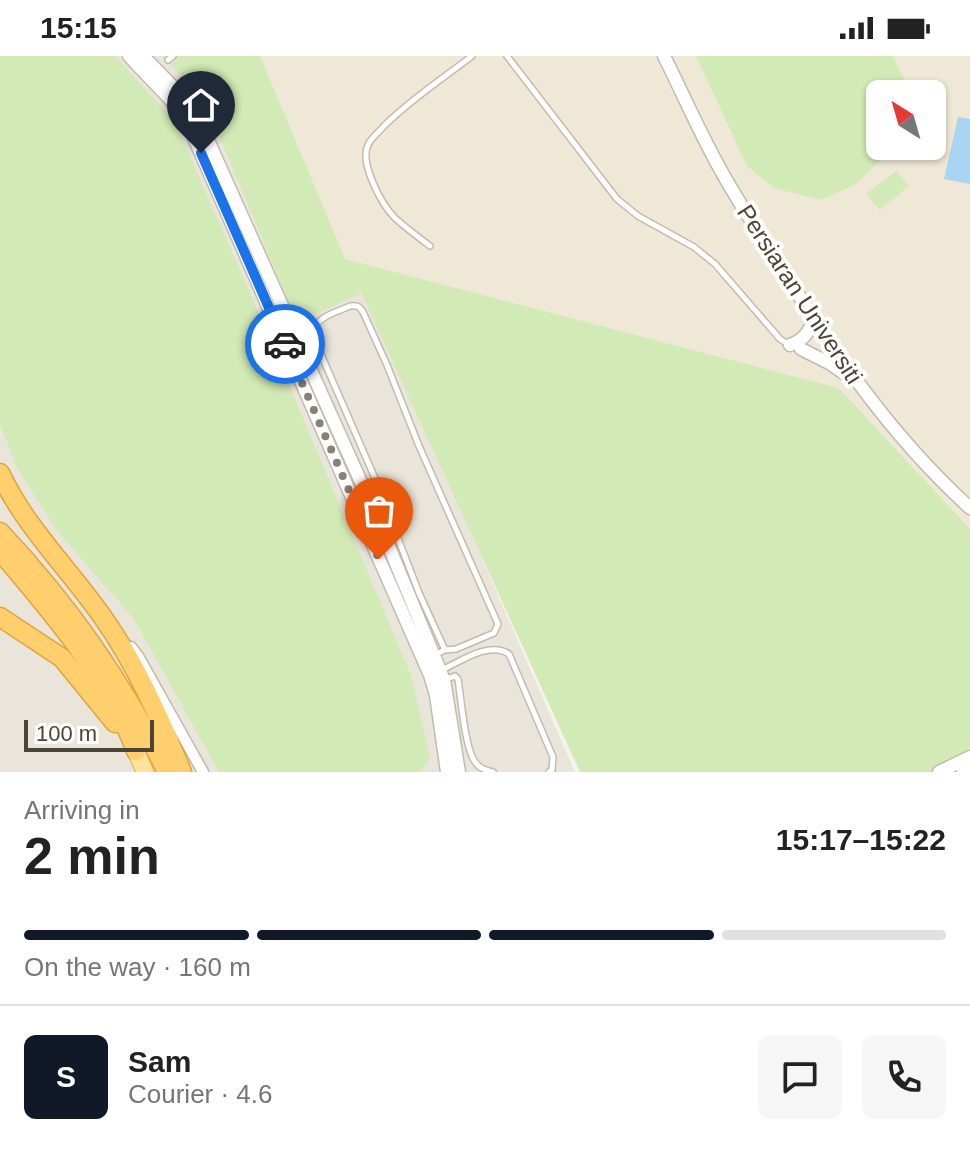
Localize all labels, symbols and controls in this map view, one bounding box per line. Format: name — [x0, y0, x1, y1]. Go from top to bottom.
text: 15:15 — [40, 11, 117, 44]
pin — [167, 71, 235, 153]
north arrow — [866, 80, 946, 160]
map controls — [866, 80, 946, 160]
icon: home — [179, 83, 223, 127]
street label: Persiaran Universiti — [732, 199, 868, 389]
courier — [245, 304, 325, 384]
icon: car — [263, 322, 307, 366]
pin — [345, 477, 413, 559]
icon: bag — [357, 489, 401, 533]
scale bar — [24, 716, 154, 752]
text: 100 m — [36, 721, 97, 746]
text: Arriving in — [24, 795, 140, 825]
text: 15:17–15:22 — [776, 823, 946, 856]
text: 2 min — [24, 827, 160, 885]
text: On the way · 160 m — [24, 952, 251, 982]
button: chat — [758, 1035, 842, 1119]
button: phone — [862, 1035, 946, 1119]
text: Sam — [128, 1045, 191, 1078]
text: S — [56, 1060, 76, 1093]
text: Courier · 4.6 — [128, 1079, 273, 1109]

